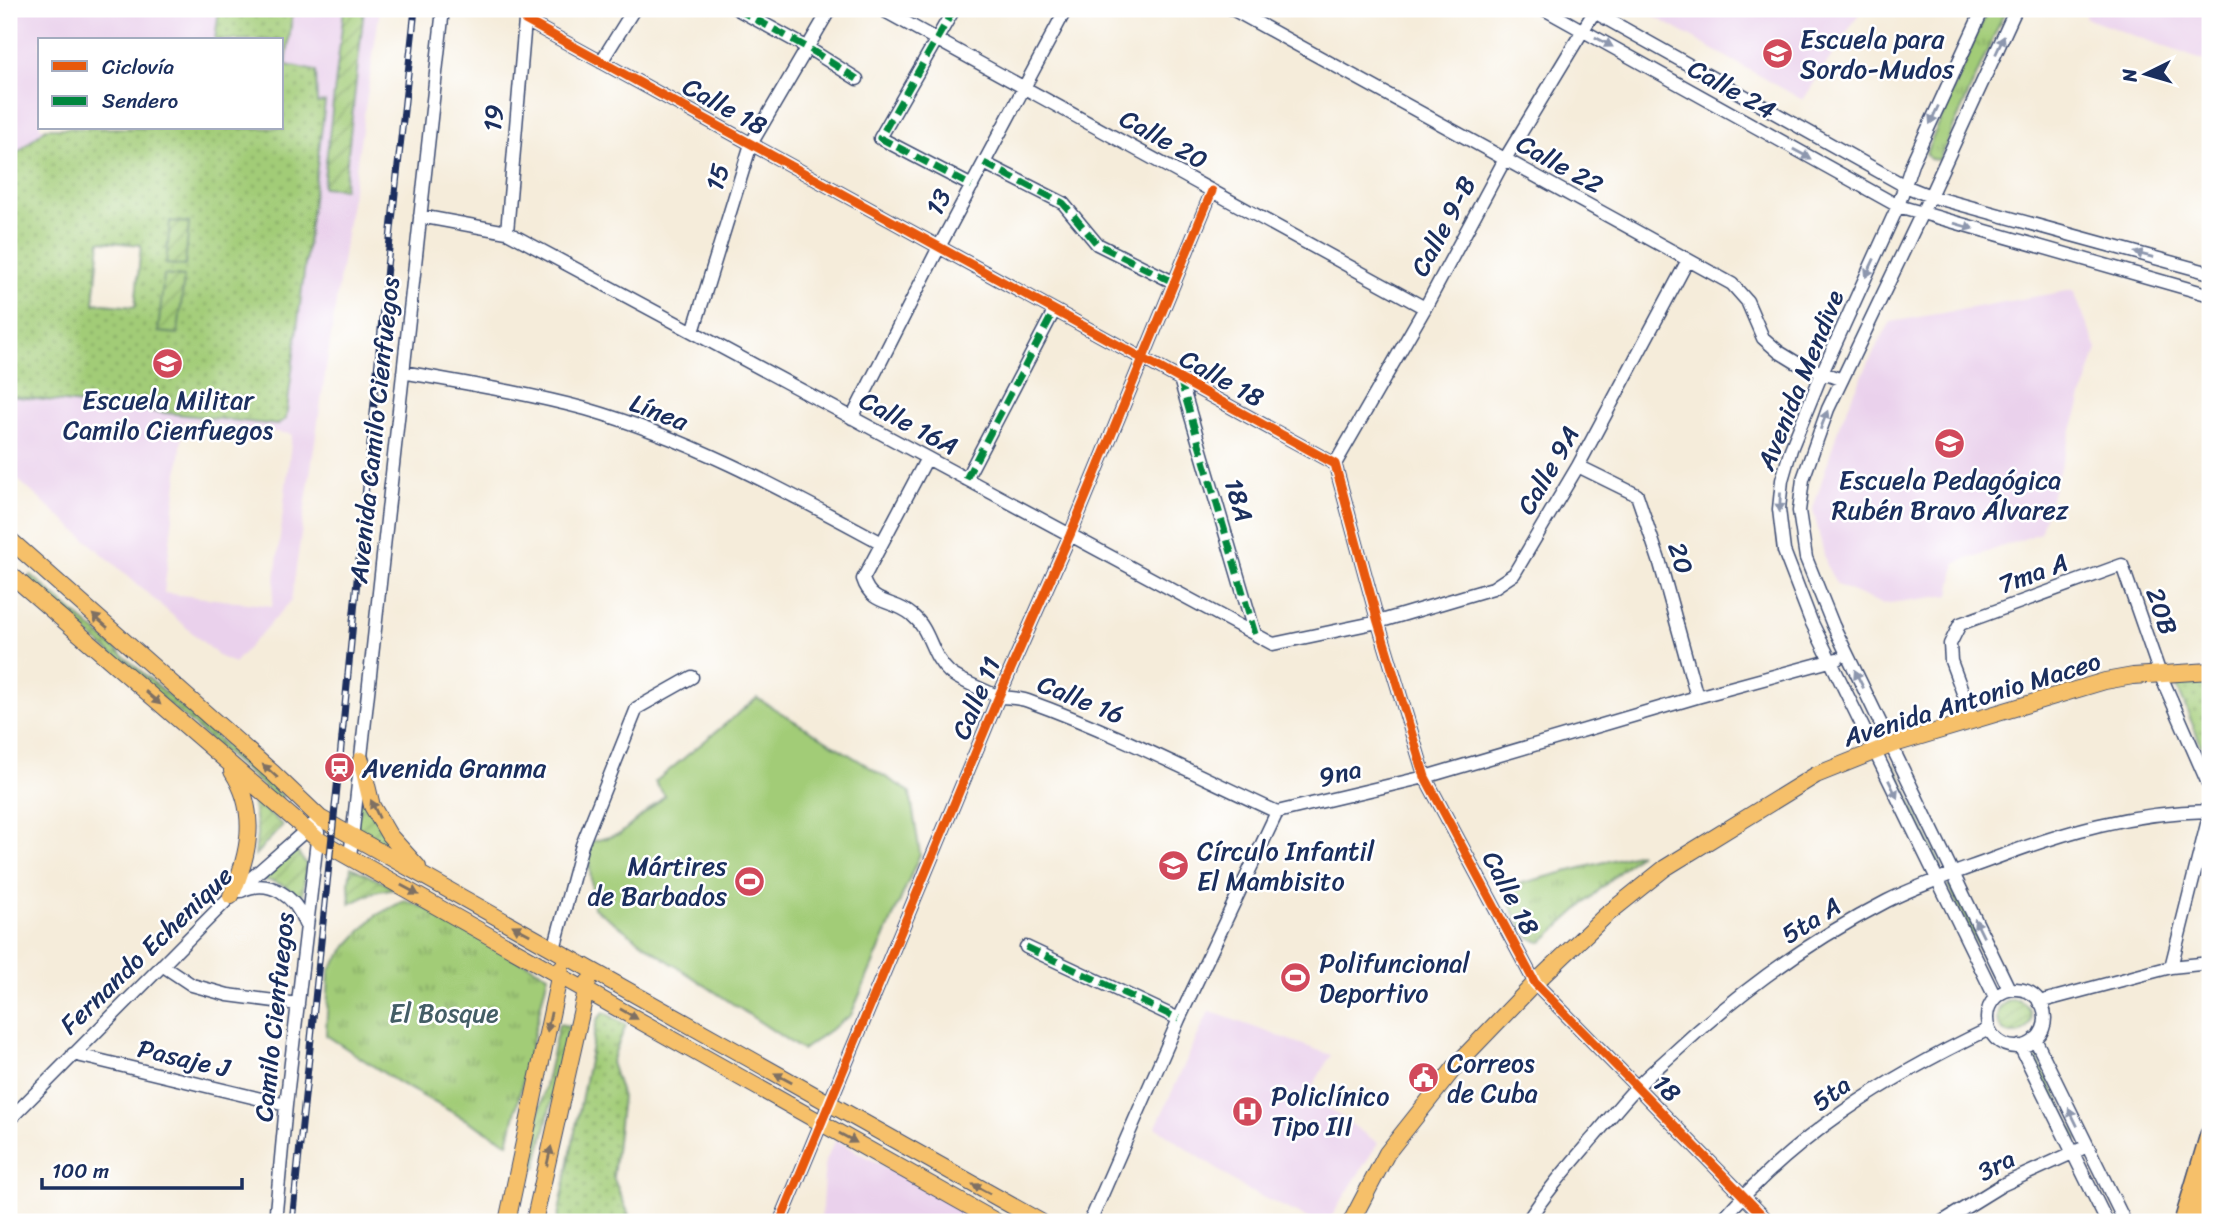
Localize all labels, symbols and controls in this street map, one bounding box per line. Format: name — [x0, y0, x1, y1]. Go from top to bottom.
place label: Escuela para Sordo-Mudos — [1800, 16, 1955, 92]
one-way arrow — [1994, 35, 2006, 55]
one-way arrow — [1594, 36, 1613, 48]
school or university icon: Escuela para Sordo-Mudos — [1760, 37, 1794, 71]
legend — [38, 38, 284, 130]
north arrow — [2110, 38, 2180, 108]
street label: Calle 24 — [1679, 46, 1785, 132]
text: Ciclovía — [102, 48, 175, 86]
street label: Calle 18 — [674, 64, 776, 148]
text: N — [2112, 67, 2147, 84]
text: Sendero — [102, 82, 178, 120]
street label: Calle 20 — [1111, 96, 1217, 182]
street label: 19 — [469, 102, 517, 134]
one-way arrow — [1928, 105, 1940, 125]
street label: Calle 22 — [1508, 121, 1612, 207]
one-way arrow — [1792, 148, 1812, 160]
street label: 15 — [691, 157, 743, 197]
street label: Calle 9-B — [1397, 167, 1489, 285]
street label: 13 — [912, 180, 964, 224]
one-way arrow — [1953, 221, 1975, 232]
one-way arrow — [2134, 250, 2155, 260]
one-way arrow — [1864, 258, 1876, 278]
street label: Avenida Camilo Cienfuegos — [335, 274, 413, 586]
street label: Avenida Mendive — [1742, 282, 1857, 478]
street label: Calle 18 — [1171, 336, 1273, 420]
school or university icon: Escuela Militar Camilo Cienfuegos — [151, 347, 185, 381]
place label: Escuela Militar Camilo Cienfuegos — [63, 377, 273, 453]
street label: Calle 16A — [851, 378, 967, 468]
street label: Línea — [623, 380, 696, 444]
one-way arrow — [1819, 409, 1830, 430]
street label: Calle 9A — [1504, 416, 1592, 524]
school or university icon: Escuela Pedagógica Rubén Bravo Álvarez — [1933, 427, 1967, 461]
place label: Escuela Pedagógica Rubén Bravo Álvarez — [1832, 457, 2069, 533]
street label: 18A — [1211, 473, 1267, 527]
one-way arrow — [1775, 492, 1786, 514]
street label: 20 — [1654, 536, 1708, 580]
street label: 7ma A — [1991, 539, 2075, 607]
street label: 20B — [2132, 581, 2192, 641]
one-way arrow — [91, 613, 108, 629]
street label: Avenida Antonio Maceo — [1837, 638, 2107, 760]
street label: Calle 11 — [938, 649, 1014, 747]
street label: Calle 16 — [1031, 661, 1131, 737]
one-way arrow — [1853, 669, 1865, 689]
one-way arrow — [144, 690, 162, 706]
place label: Avenida Granma — [361, 745, 547, 791]
street label: 9na — [1314, 746, 1366, 800]
station icon: Avenida Granma — [322, 751, 356, 785]
one-way arrow — [261, 763, 279, 779]
one-way arrow — [1887, 779, 1899, 799]
one-way arrow — [370, 799, 381, 819]
place label: Círculo Infantil El Mambisito — [1197, 828, 1375, 904]
street label: Calle 18 — [1469, 842, 1553, 944]
place label: Mártires de Barbados — [587, 843, 728, 919]
school or university icon: Círculo Infantil El Mambisito — [1157, 849, 1191, 883]
street label: Fernando Echenique — [48, 854, 244, 1046]
sports icon: Mártires de Barbados — [733, 864, 767, 898]
one-way arrow — [400, 884, 419, 896]
street label: 5ta A — [1772, 884, 1850, 956]
street label: Camilo Cienfuegos — [240, 910, 308, 1124]
one-way arrow — [1974, 918, 1985, 938]
one-way arrow — [511, 924, 530, 936]
place label: Polifuncional Deportivo — [1319, 940, 1470, 1016]
sports icon: Polifuncional Deportivo — [1279, 961, 1313, 995]
park label: El Bosque — [389, 990, 499, 1036]
one-way arrow — [619, 1008, 639, 1020]
one-way arrow — [543, 1011, 554, 1033]
street label: Pasaje J — [133, 1025, 236, 1091]
place label: Correos de Cuba — [1447, 1040, 1538, 1116]
public building icon: Correos de Cuba — [1407, 1061, 1441, 1095]
street label: 18 — [1641, 1062, 1693, 1114]
street label: 5ta — [1801, 1063, 1861, 1123]
one-way arrow — [773, 1072, 793, 1084]
place label: Policlínico Tipo III — [1271, 1073, 1390, 1149]
hospital icon: Policlínico Tipo III — [1231, 1094, 1265, 1128]
one-way arrow — [2067, 1107, 2079, 1127]
one-way arrow — [839, 1132, 858, 1144]
street label: 3ra — [1968, 1136, 2024, 1194]
one-way arrow — [544, 1145, 555, 1167]
scale bar — [42, 1147, 242, 1191]
text: 100 m — [52, 1152, 109, 1190]
one-way arrow — [972, 1183, 991, 1195]

